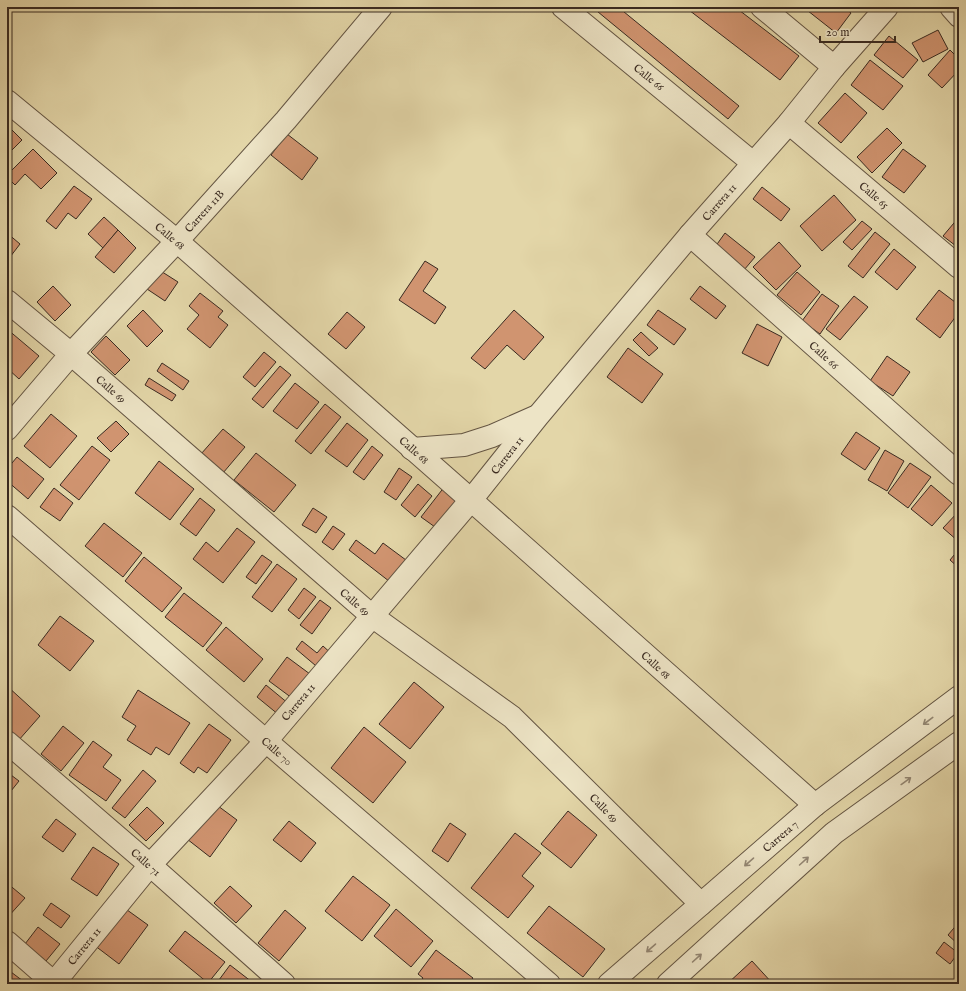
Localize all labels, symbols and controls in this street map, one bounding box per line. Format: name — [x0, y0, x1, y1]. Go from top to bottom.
scale bar — [820, 18, 895, 44]
text: 20 m — [826, 25, 849, 40]
street label: Calle 66 — [630, 61, 667, 95]
street label: Calle 65 — [856, 179, 891, 212]
street label: Carrera 11 — [700, 181, 740, 224]
street label: Carrera 11B — [182, 188, 227, 236]
street label: Calle 68 — [151, 220, 187, 253]
street label: Calle 66 — [806, 339, 841, 373]
street label: Calle 69 — [92, 373, 128, 407]
street label: Calle 68 — [396, 434, 431, 468]
street label: Carrera 11 — [488, 434, 527, 478]
street label: Calle 69 — [336, 586, 372, 620]
street label: Calle 68 — [638, 649, 673, 683]
street label: Carrera 11 — [279, 681, 319, 724]
one-way arrow — [923, 717, 934, 725]
street label: Calle 70 — [258, 734, 295, 769]
one-way arrow — [900, 777, 911, 785]
street label: Calle 69 — [586, 791, 621, 826]
street label: Carrera 7 — [760, 818, 801, 856]
street label: Calle 71 — [127, 846, 163, 880]
one-way arrow — [798, 857, 808, 866]
one-way arrow — [744, 858, 755, 867]
street label: Carrera 11 — [65, 925, 104, 969]
one-way arrow — [646, 943, 656, 952]
one-way arrow — [692, 953, 702, 963]

